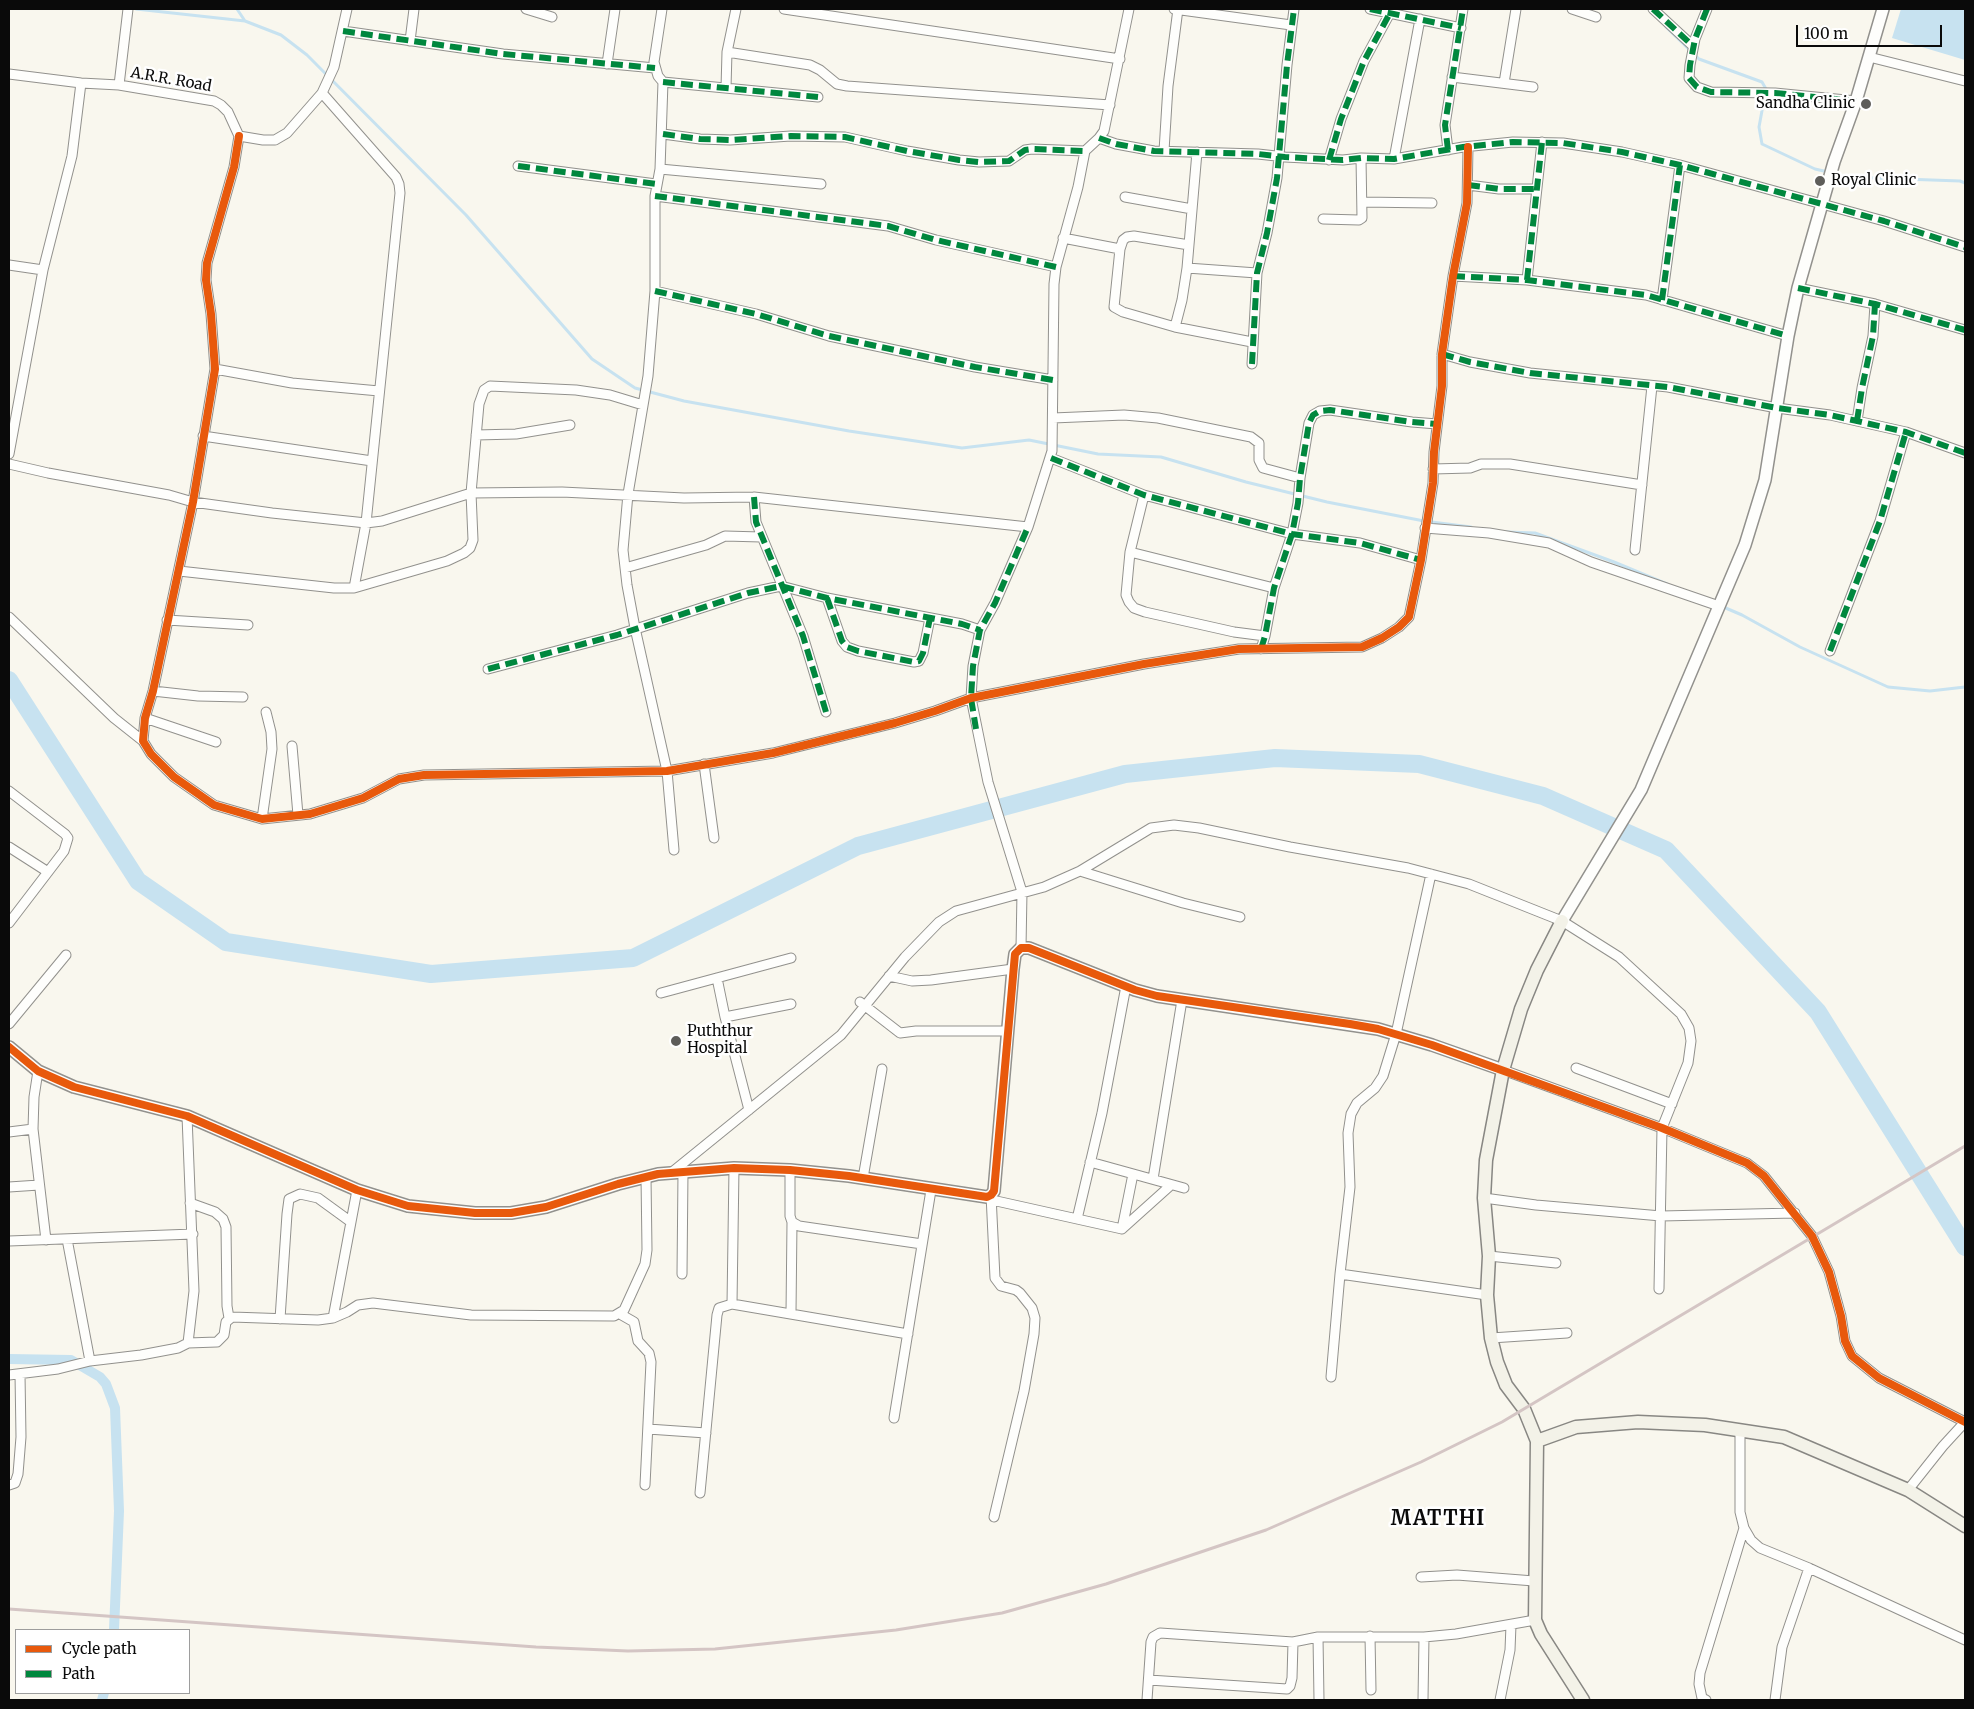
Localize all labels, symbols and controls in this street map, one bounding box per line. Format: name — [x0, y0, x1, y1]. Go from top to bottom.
scale bar — [1799, 15, 1945, 47]
text: 100 m — [1804, 24, 1848, 43]
street label: A.R.R. Road — [129, 64, 213, 96]
place label: Sandha Clinic — [1756, 95, 1855, 113]
marker: Sandha Clinic — [1859, 97, 1873, 111]
place label: Royal Clinic — [1831, 172, 1916, 190]
marker: Royal Clinic — [1813, 174, 1827, 188]
place label: Puththur Hospital — [687, 1023, 753, 1058]
marker: Puththur Hospital — [669, 1034, 683, 1048]
district label: MATTHI — [1390, 1507, 1486, 1531]
legend — [15, 1629, 190, 1694]
text: Cycle path — [62, 1639, 137, 1658]
text: Path — [62, 1664, 95, 1683]

